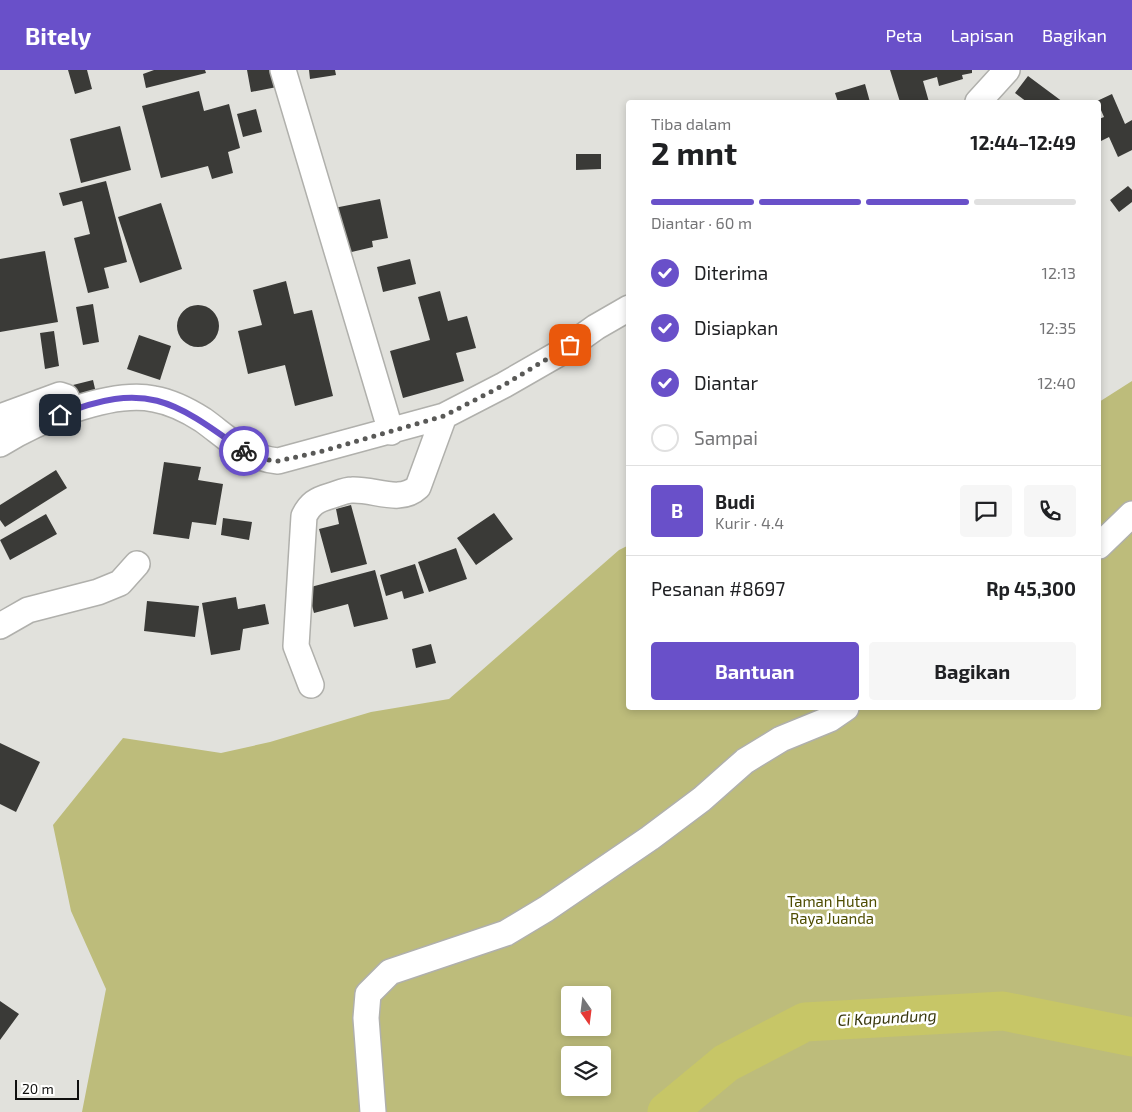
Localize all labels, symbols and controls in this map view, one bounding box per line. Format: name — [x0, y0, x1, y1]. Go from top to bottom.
text: Bitely — [25, 21, 91, 50]
text: Peta — [885, 24, 922, 46]
text: Lapisan — [950, 24, 1014, 46]
text: Bagikan — [1042, 24, 1107, 46]
text: Tiba dalam — [651, 114, 731, 133]
text: 12:44–12:49 — [970, 131, 1076, 154]
text: 2 mnt — [651, 133, 737, 171]
text: Diantar · 60 m — [651, 213, 752, 232]
icon: check — [651, 259, 679, 287]
text: Diterima — [694, 261, 768, 284]
text: 12:13 — [1042, 263, 1076, 282]
icon: check — [651, 314, 679, 342]
text: Disiapkan — [694, 316, 778, 339]
text: 12:35 — [1039, 318, 1076, 337]
pin — [549, 324, 591, 366]
icon: bag — [556, 331, 584, 359]
icon: check — [651, 369, 679, 397]
text: Diantar — [694, 371, 758, 394]
text: 12:40 — [1037, 373, 1076, 392]
pin — [39, 394, 81, 436]
icon: home — [46, 401, 74, 429]
courier — [219, 426, 269, 476]
text: Sampai — [694, 426, 758, 449]
icon: bike — [230, 437, 258, 465]
button: chat — [960, 485, 1012, 537]
button: phone — [1024, 485, 1076, 537]
text: Budi — [715, 490, 755, 513]
text: B — [671, 499, 683, 522]
text: Kurir · 4.4 — [715, 513, 784, 532]
text: Pesanan #8697 — [651, 577, 785, 600]
text: Rp 45,300 — [986, 577, 1076, 600]
button: Bantuan — [651, 642, 859, 700]
button: Bagikan — [869, 642, 1076, 700]
park label: Taman Hutan Raya Juanda — [787, 892, 877, 927]
north arrow — [561, 986, 611, 1036]
map controls — [561, 986, 611, 1096]
water label: Ci Kapundung — [837, 1005, 937, 1029]
button: layers — [561, 1046, 611, 1096]
scale bar — [15, 1077, 79, 1100]
text: 20 m — [22, 1080, 54, 1097]

